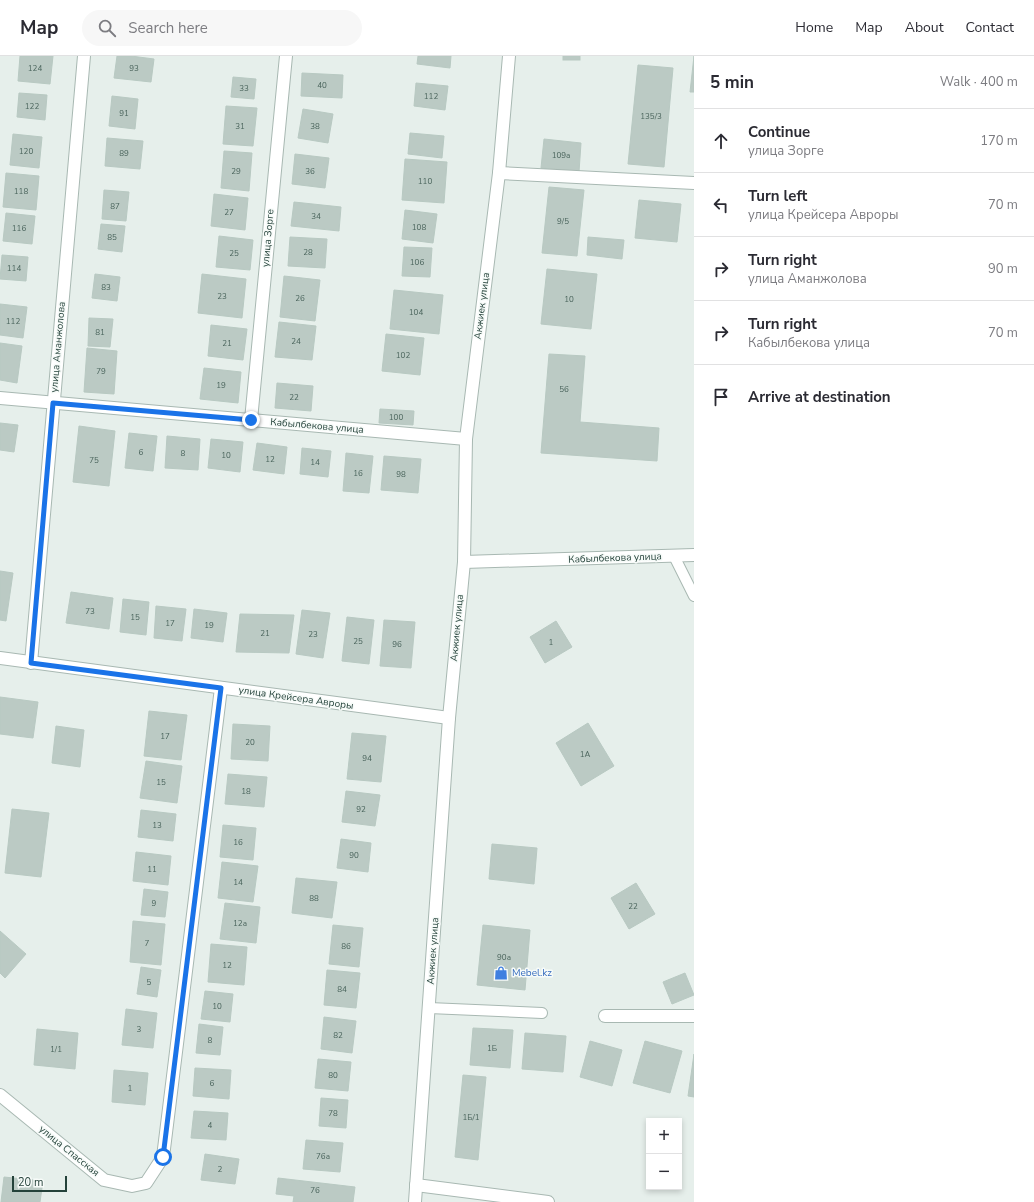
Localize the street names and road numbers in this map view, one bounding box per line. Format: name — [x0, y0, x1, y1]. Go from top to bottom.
street label: улица Зорге — [258, 208, 278, 268]
street label: Акжиек улица — [471, 272, 493, 340]
street label: улица Аманжолова — [47, 301, 69, 393]
street label: Кабылбекова улица — [270, 415, 364, 437]
street label: Кабылбекова улица — [568, 549, 662, 567]
street label: Акжиек улица — [447, 594, 467, 662]
street label: улица Крейсера Авроры — [238, 683, 354, 713]
street label: Акжиек улица — [424, 917, 442, 985]
street label: улица Спасская — [36, 1122, 102, 1180]

